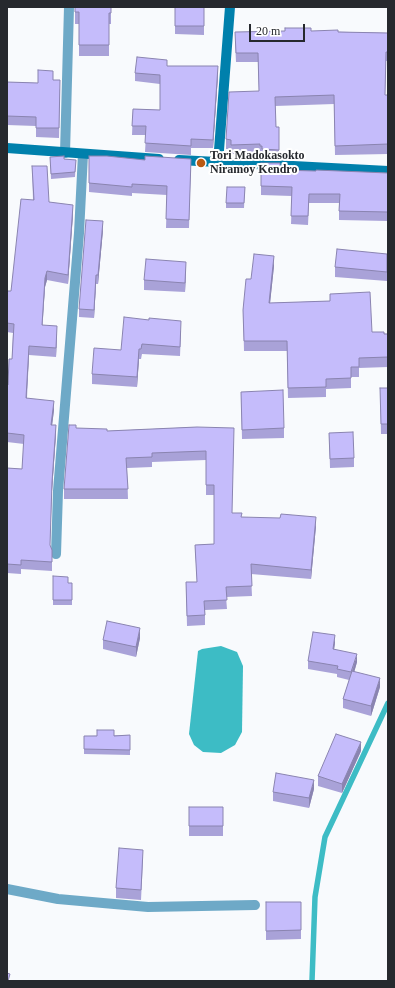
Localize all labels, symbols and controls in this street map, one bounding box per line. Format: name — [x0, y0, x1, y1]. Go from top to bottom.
scale bar — [251, 16, 307, 42]
text: 20 m — [256, 24, 280, 38]
place label: Tori Madokasokto Niramoy Kendro — [210, 149, 318, 177]
marker: Tori Madokasokto Niramoy Kendro — [195, 157, 207, 169]

